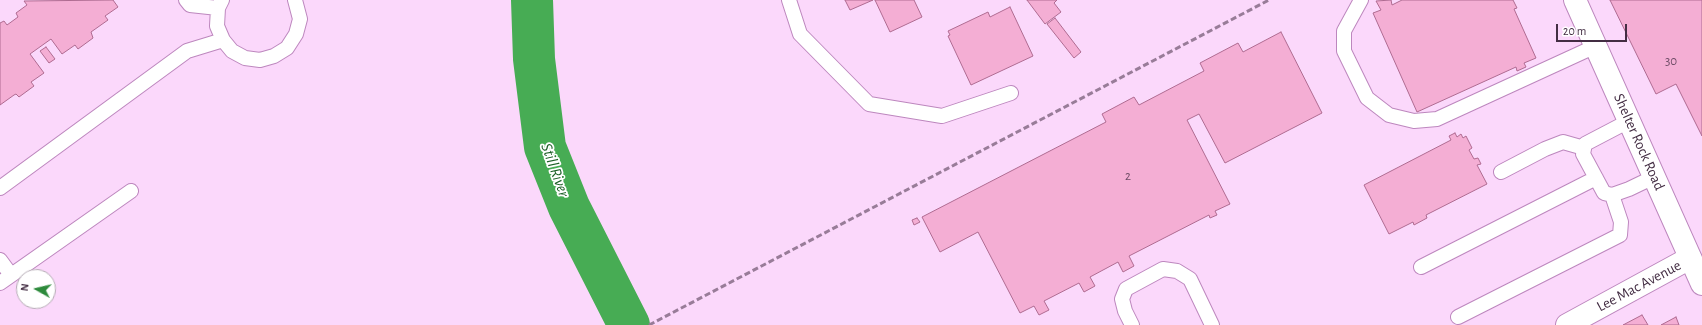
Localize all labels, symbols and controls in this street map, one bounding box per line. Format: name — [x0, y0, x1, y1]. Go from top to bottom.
scale bar — [1558, 16, 1629, 42]
text: 20 m — [1563, 25, 1586, 37]
house number: 30 — [1665, 53, 1677, 69]
street label: Shelter Rock Road — [1610, 91, 1668, 193]
water label: Still River — [536, 141, 574, 199]
house number: 2 — [1125, 168, 1131, 184]
street label: Lee Mac Avenue — [1594, 256, 1684, 316]
north arrow — [16, 269, 56, 309]
text: N — [19, 283, 31, 292]

